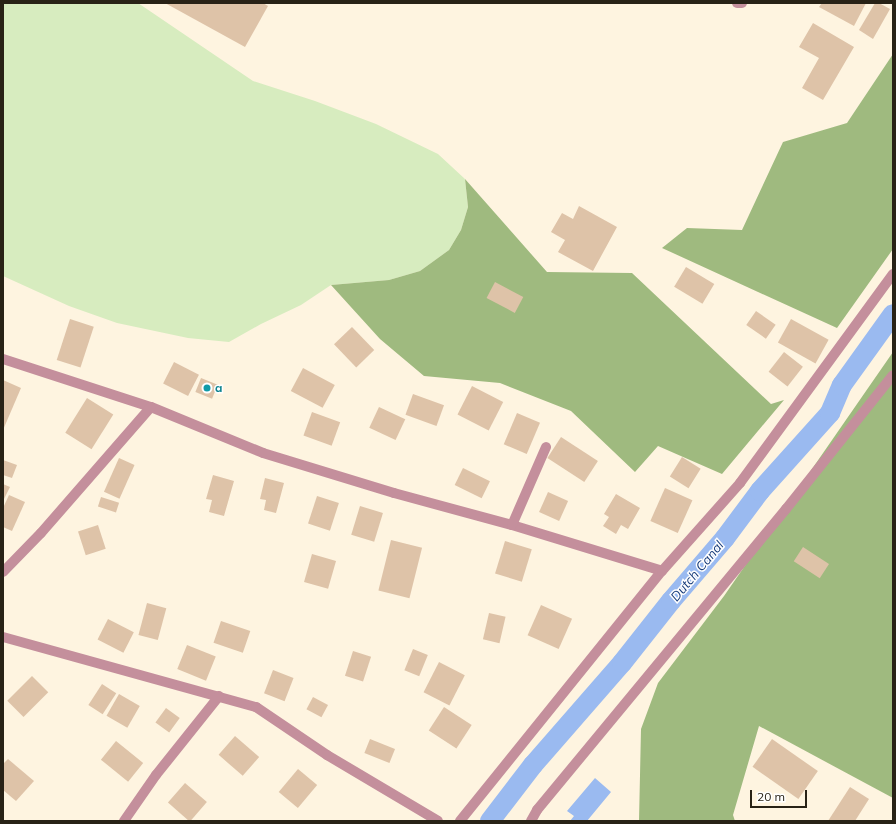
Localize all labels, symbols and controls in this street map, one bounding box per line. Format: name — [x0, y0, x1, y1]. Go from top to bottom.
place label: a — [215, 381, 222, 395]
marker: a — [202, 383, 212, 393]
water label: Dutch Canal — [667, 538, 727, 604]
scale bar — [752, 782, 809, 808]
text: 20 m — [757, 789, 785, 804]

